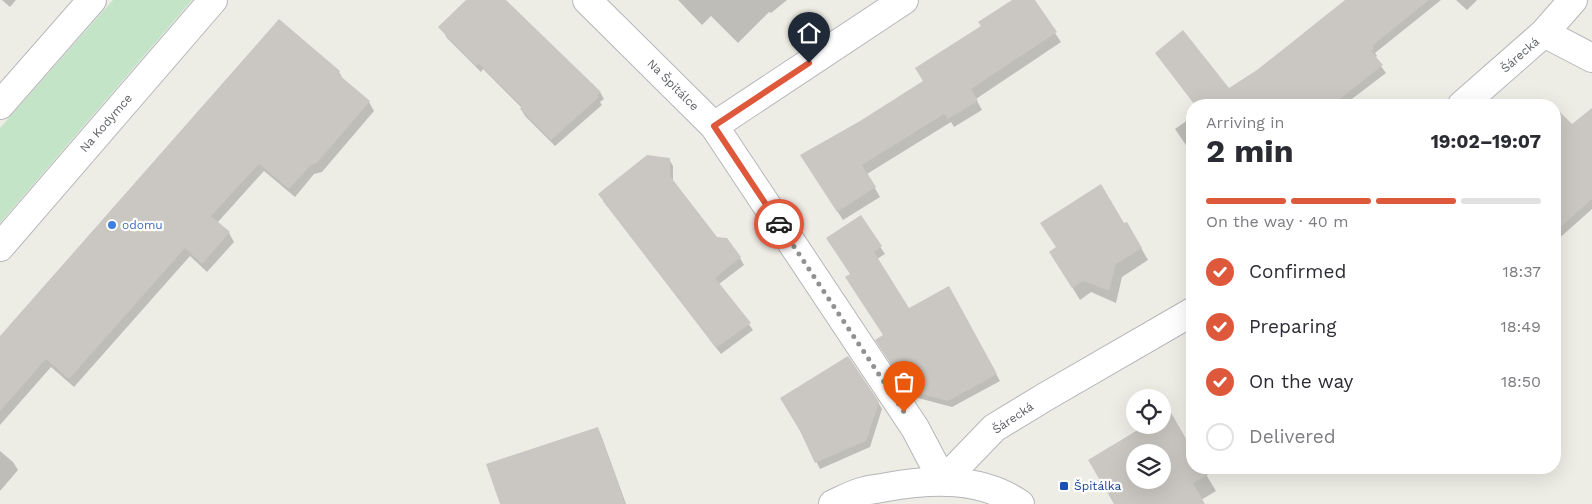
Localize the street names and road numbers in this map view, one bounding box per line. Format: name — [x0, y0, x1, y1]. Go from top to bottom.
street label: Šárecká — [1498, 34, 1542, 75]
street label: Na Špitálce — [644, 56, 702, 114]
street label: Na Kodymce — [77, 91, 135, 155]
street label: Šárecká — [990, 399, 1036, 437]

